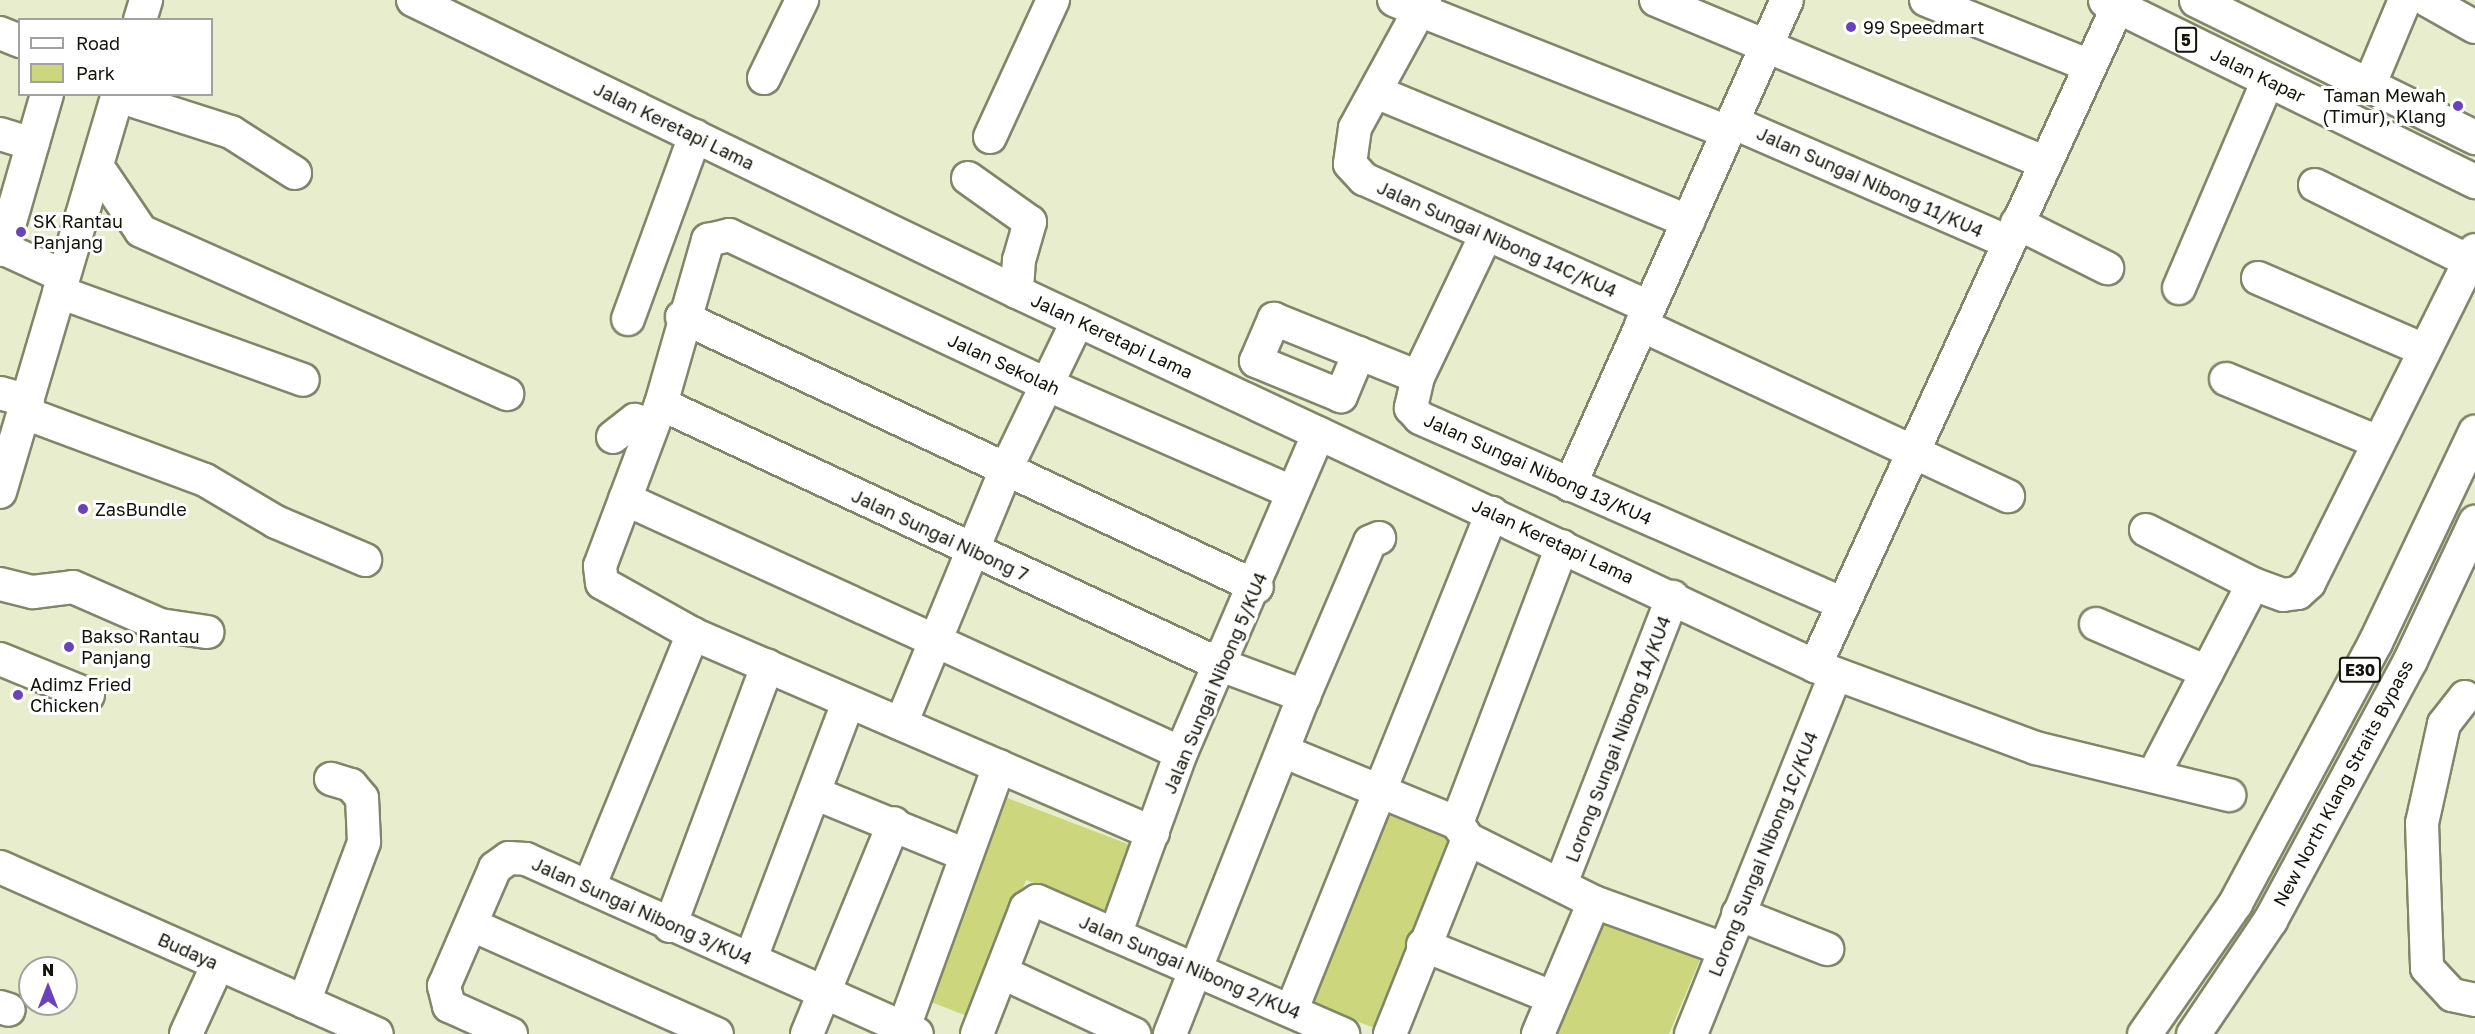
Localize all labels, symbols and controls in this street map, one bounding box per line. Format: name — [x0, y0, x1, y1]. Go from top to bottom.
place label: 99 Speedmart — [1863, 16, 1984, 38]
legend — [18, 18, 213, 96]
marker: 99 Speedmart — [1844, 20, 1858, 34]
road number: 5 — [2174, 27, 2198, 53]
text: Road — [76, 32, 120, 54]
street label: Jalan Kapar — [2207, 43, 2309, 107]
text: Park — [76, 62, 115, 84]
street label: Jalan Keretapi Lama — [590, 78, 758, 174]
place label: Taman Mewah (Timur), Klang — [2322, 85, 2446, 128]
marker: Taman Mewah (Timur), Klang — [2451, 99, 2465, 113]
street label: Jalan Sungai Nibong 11/KU4 — [1754, 122, 1986, 242]
street label: Jalan Sungai Nibong 14C/KU4 — [1374, 176, 1620, 302]
place label: SK Rantau Panjang — [33, 211, 123, 254]
marker: SK Rantau Panjang — [14, 225, 28, 239]
street label: Jalan Keretapi Lama — [1028, 289, 1196, 383]
street label: Jalan Sekolah — [944, 329, 1064, 399]
street label: Jalan Sungai Nibong 13/KU4 — [1421, 409, 1655, 529]
street label: Jalan Sungai Nibong 7 — [848, 485, 1032, 585]
street label: Jalan Keretapi Lama — [1469, 494, 1637, 588]
place label: ZasBundle — [95, 498, 187, 520]
marker: ZasBundle — [76, 502, 90, 516]
street label: Jalan Sungai Nibong 5/KU4 — [1158, 569, 1272, 797]
street label: Lorong Sungai Nibong 1A/KU4 — [1561, 613, 1675, 865]
place label: Bakso Rantau Panjang — [81, 626, 200, 668]
marker: Bakso Rantau Panjang — [62, 640, 76, 654]
street label: New North Klang Straits Bypass — [2269, 656, 2417, 910]
road number: E30 — [2338, 657, 2382, 683]
place label: Adimz Fried Chicken — [30, 674, 131, 716]
marker: Adimz Fried Chicken — [11, 688, 25, 702]
street label: Lorong Sungai Nibong 1C/KU4 — [1704, 728, 1822, 980]
street label: Jalan Sungai Nibong 3/KU4 — [529, 853, 755, 969]
street label: Jalan Sungai Nibong 2/KU4 — [1076, 910, 1304, 1024]
street label: Budaya — [155, 928, 221, 974]
north arrow — [18, 956, 78, 1016]
text: N — [42, 960, 54, 980]

